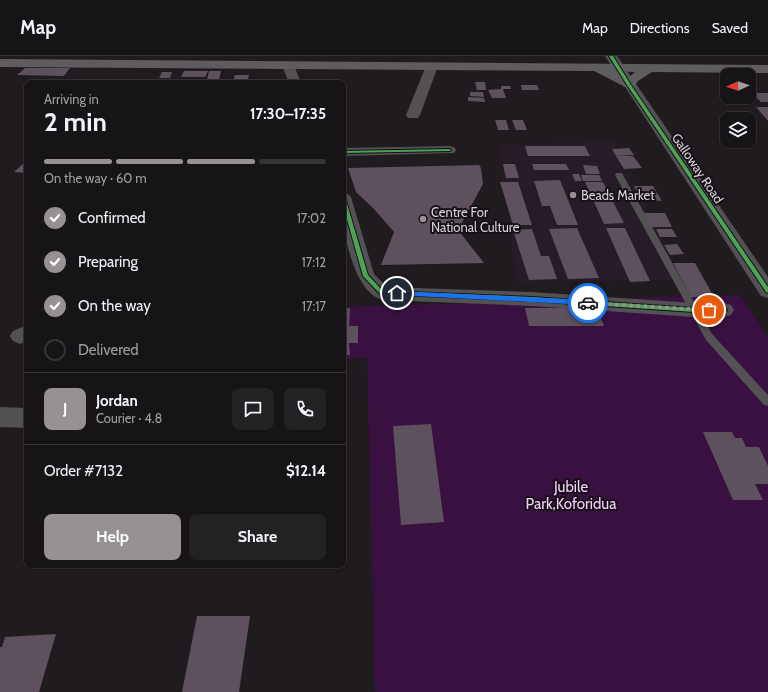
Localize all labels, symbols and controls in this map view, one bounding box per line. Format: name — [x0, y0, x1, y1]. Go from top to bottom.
text: Map — [20, 16, 56, 39]
text: Map — [582, 19, 608, 37]
text: Directions — [630, 19, 690, 37]
text: Saved — [712, 19, 748, 37]
north arrow — [720, 68, 756, 104]
map controls — [720, 68, 756, 148]
text: Arriving in — [44, 91, 99, 107]
text: 17:30–17:35 — [250, 105, 326, 123]
text: 2 min — [44, 106, 107, 138]
button: layers — [720, 112, 756, 148]
street label: Galloway Road — [669, 130, 727, 206]
text: On the way · 60 m — [44, 170, 147, 186]
place label: Beads Market — [581, 187, 655, 203]
marker: Beads Market — [568, 190, 578, 200]
place label: Centre For National Culture — [431, 204, 520, 235]
icon: check — [44, 207, 66, 229]
text: Confirmed — [78, 209, 146, 227]
text: 17:02 — [297, 210, 326, 226]
marker: Centre For National Culture — [418, 214, 428, 224]
icon: check — [44, 251, 66, 273]
text: Preparing — [78, 253, 138, 271]
text: 17:12 — [301, 254, 326, 270]
pin — [380, 276, 414, 310]
icon: home — [386, 282, 408, 304]
courier — [568, 283, 608, 323]
icon: car — [577, 292, 599, 314]
pin — [692, 293, 726, 327]
icon: check — [44, 295, 66, 317]
text: On the way — [78, 297, 151, 315]
text: 17:17 — [302, 298, 326, 314]
icon: bag — [698, 299, 720, 321]
text: Delivered — [78, 341, 139, 359]
button: chat — [232, 388, 274, 430]
button: phone — [284, 388, 326, 430]
text: Jordan — [96, 392, 138, 410]
text: J — [63, 400, 67, 418]
text: Courier · 4.8 — [96, 410, 162, 426]
text: Order #7132 — [44, 462, 123, 480]
text: $12.14 — [286, 462, 326, 480]
park label: Jubile Park,Koforidua — [526, 478, 617, 513]
button: Help — [44, 514, 181, 560]
button: Share — [189, 514, 326, 560]

